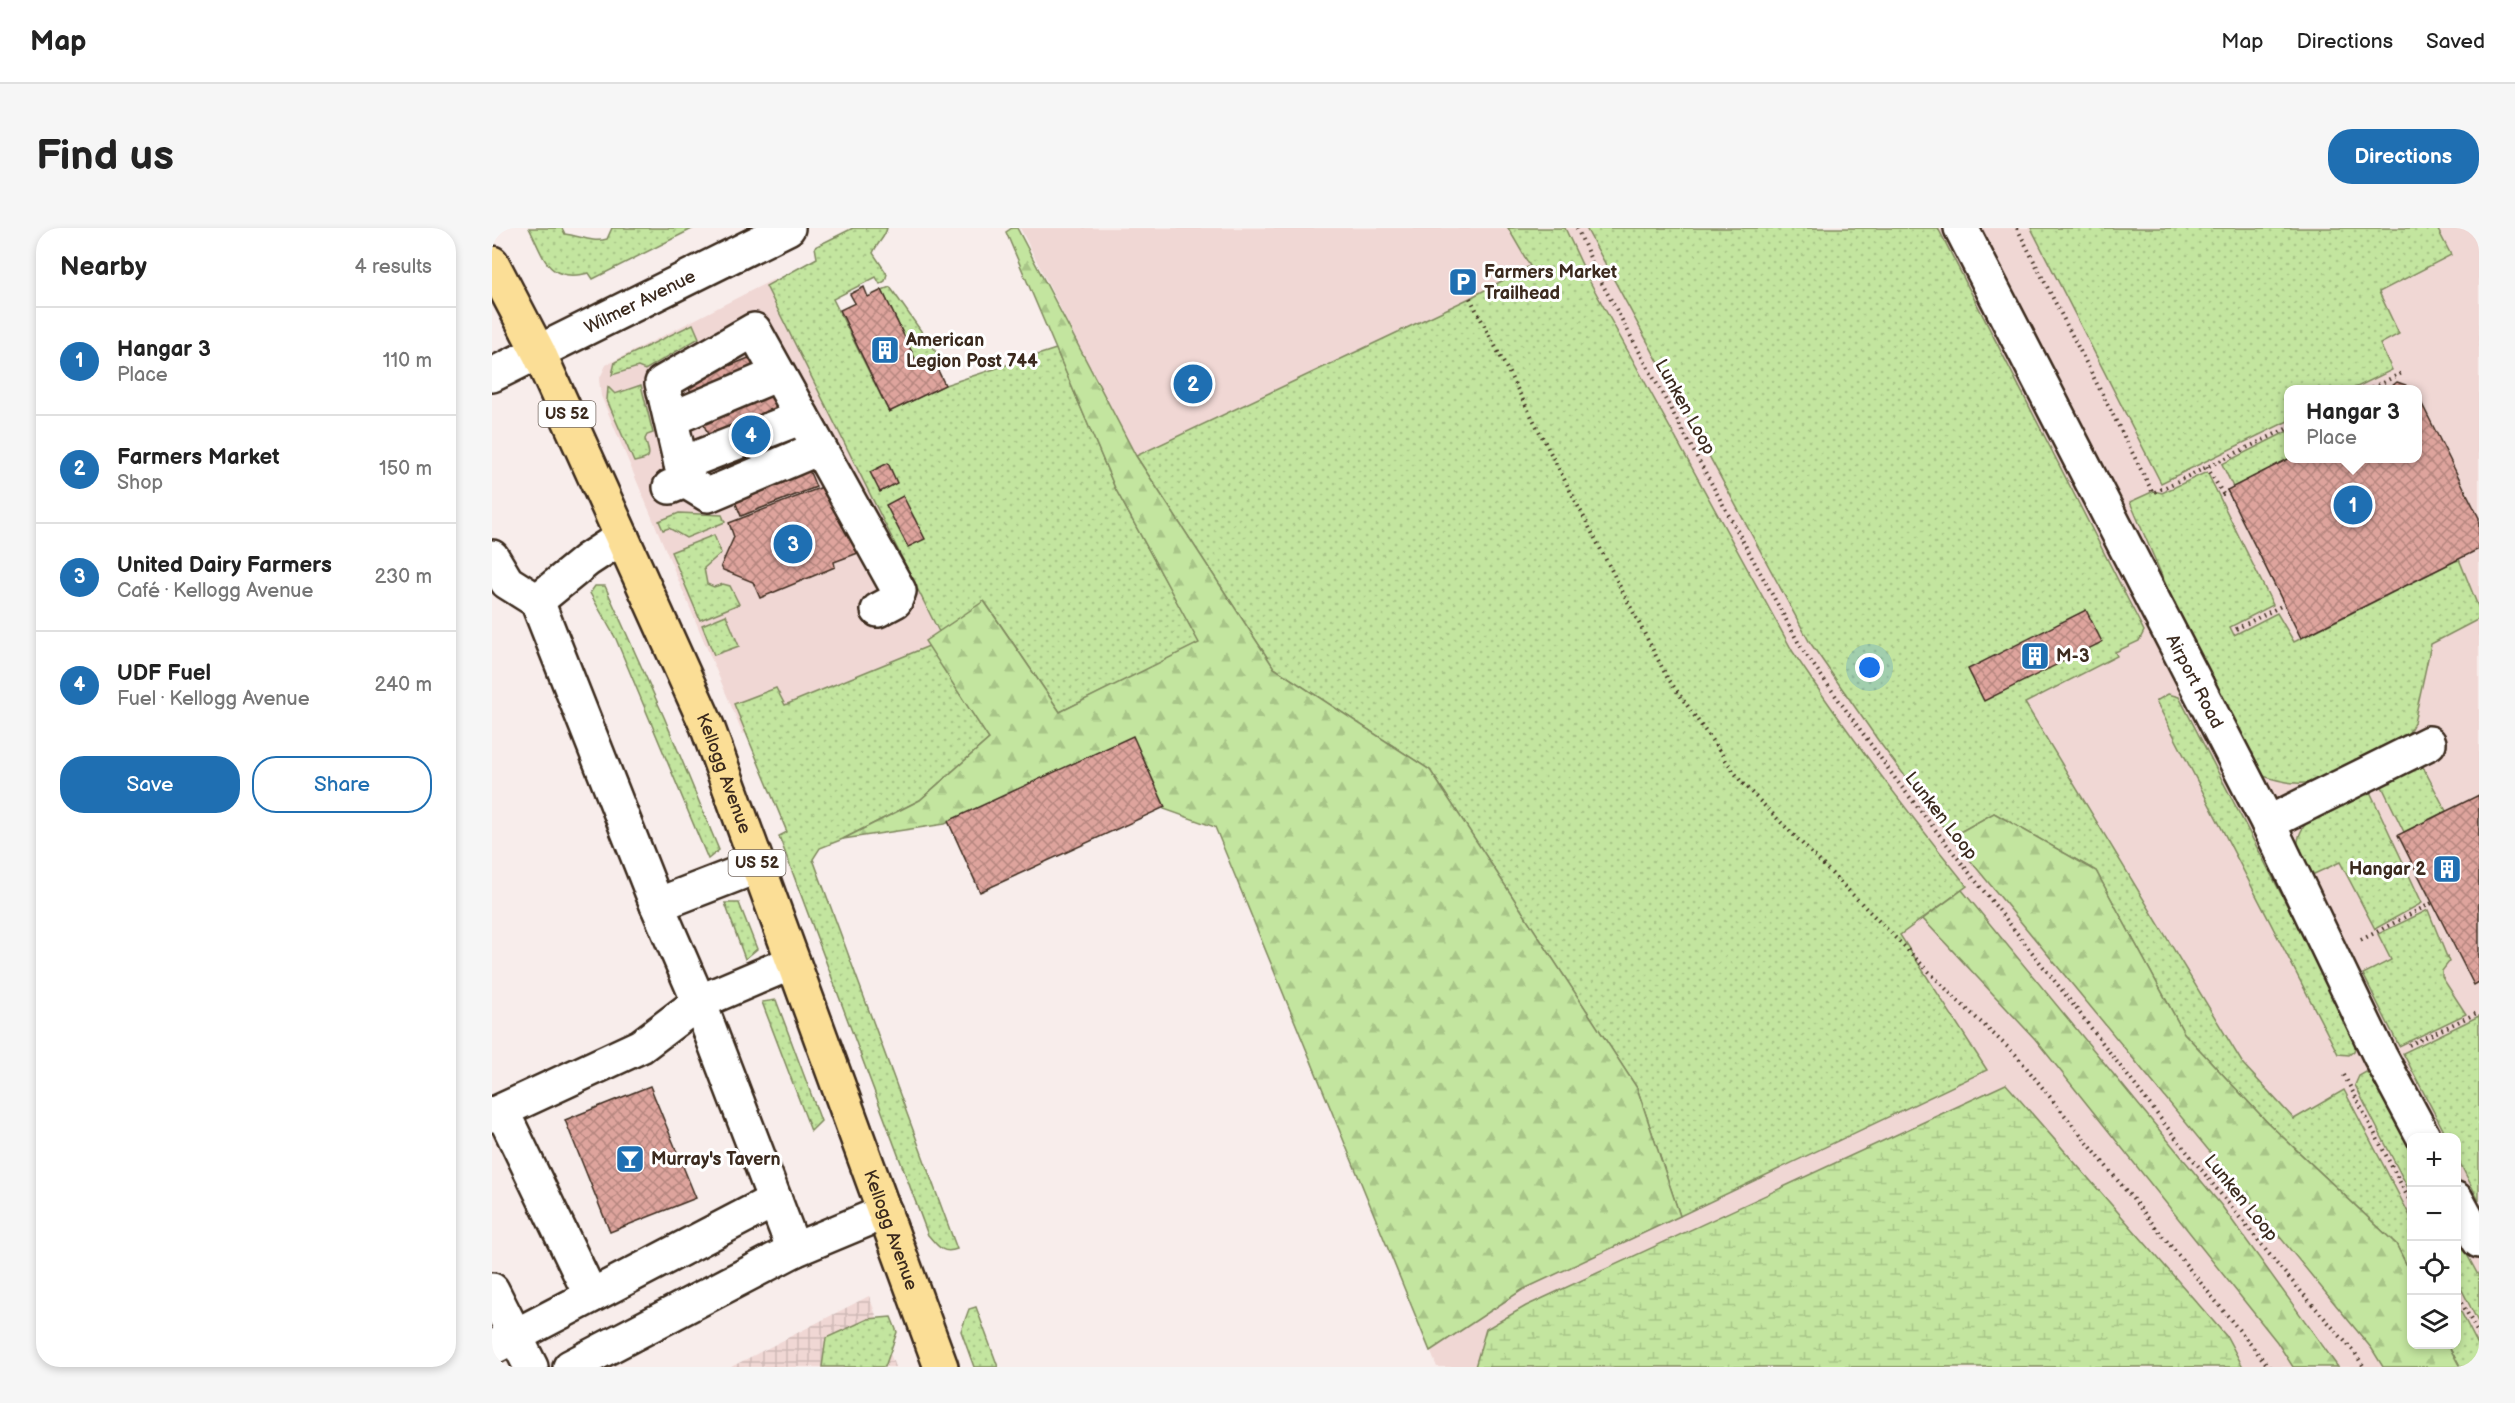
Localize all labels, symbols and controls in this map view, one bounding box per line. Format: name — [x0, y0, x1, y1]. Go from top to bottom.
text: Map — [30, 25, 86, 58]
text: Map — [2221, 29, 2264, 54]
text: Directions — [2297, 29, 2393, 54]
text: Saved — [2426, 29, 2485, 54]
button: Directions — [2328, 129, 2479, 184]
text: Find us — [36, 131, 174, 182]
text: Nearby — [60, 252, 147, 283]
text: 4 results — [354, 255, 432, 279]
place label: Farmers Market Trailhead — [1484, 262, 1617, 304]
street label: Wilmer Avenue — [581, 265, 699, 338]
parking icon: Farmers Market Trailhead — [1447, 266, 1479, 298]
place label: American Legion Post 744 — [905, 330, 1038, 372]
building icon: American Legion Post 744 — [869, 334, 901, 366]
text: Hangar 3 — [117, 336, 211, 363]
text: 1 — [75, 349, 84, 373]
text: 110 m — [383, 349, 432, 373]
street label: Lunken Loop — [1650, 356, 1720, 458]
pin: 2 — [1174, 362, 1212, 406]
text: Place — [117, 363, 168, 387]
popup — [2284, 385, 2422, 463]
text: Hangar 3 — [2306, 399, 2400, 426]
road number: US 52 — [538, 401, 596, 427]
pin: 4 — [732, 412, 770, 458]
text: Place — [2306, 426, 2357, 450]
text: Farmers Market — [117, 444, 280, 471]
text: 2 — [74, 457, 85, 481]
text: 150 m — [379, 457, 432, 481]
text: Shop — [117, 471, 163, 495]
pin: 1 — [2334, 482, 2372, 528]
pin: 3 — [774, 522, 812, 566]
text: United Dairy Farmers — [117, 552, 332, 579]
text: 3 — [74, 565, 85, 589]
text: 230 m — [375, 565, 432, 589]
text: Café · Kellogg Avenue — [117, 579, 313, 603]
street label: Airport Road — [2162, 631, 2228, 732]
building icon: M-3 — [2019, 640, 2051, 672]
place label: M-3 — [2056, 646, 2089, 667]
your location — [1855, 653, 1884, 682]
text: UDF Fuel — [117, 660, 211, 687]
text: 4 — [74, 673, 85, 697]
text: 240 m — [375, 673, 432, 697]
text: Fuel · Kellogg Avenue — [117, 687, 310, 711]
street label: Kellogg Avenue — [692, 710, 756, 837]
button: Save — [60, 756, 240, 813]
button: Share — [252, 756, 432, 813]
street label: Lunken Loop — [1900, 768, 1982, 864]
road number: US 52 — [728, 850, 786, 876]
building icon: Hangar 2 — [2431, 853, 2463, 885]
place label: Hangar 2 — [2349, 859, 2426, 880]
map controls — [2407, 1133, 2461, 1349]
button: + — [2407, 1133, 2461, 1187]
bar icon: Murray's Tavern — [614, 1143, 646, 1175]
place label: Murray's Tavern — [651, 1149, 781, 1170]
street label: Lunken Loop — [2200, 1150, 2282, 1246]
street label: Kellogg Avenue — [859, 1167, 923, 1293]
button: − — [2407, 1187, 2461, 1241]
button: locate — [2407, 1241, 2461, 1295]
button: layers — [2407, 1295, 2461, 1349]

